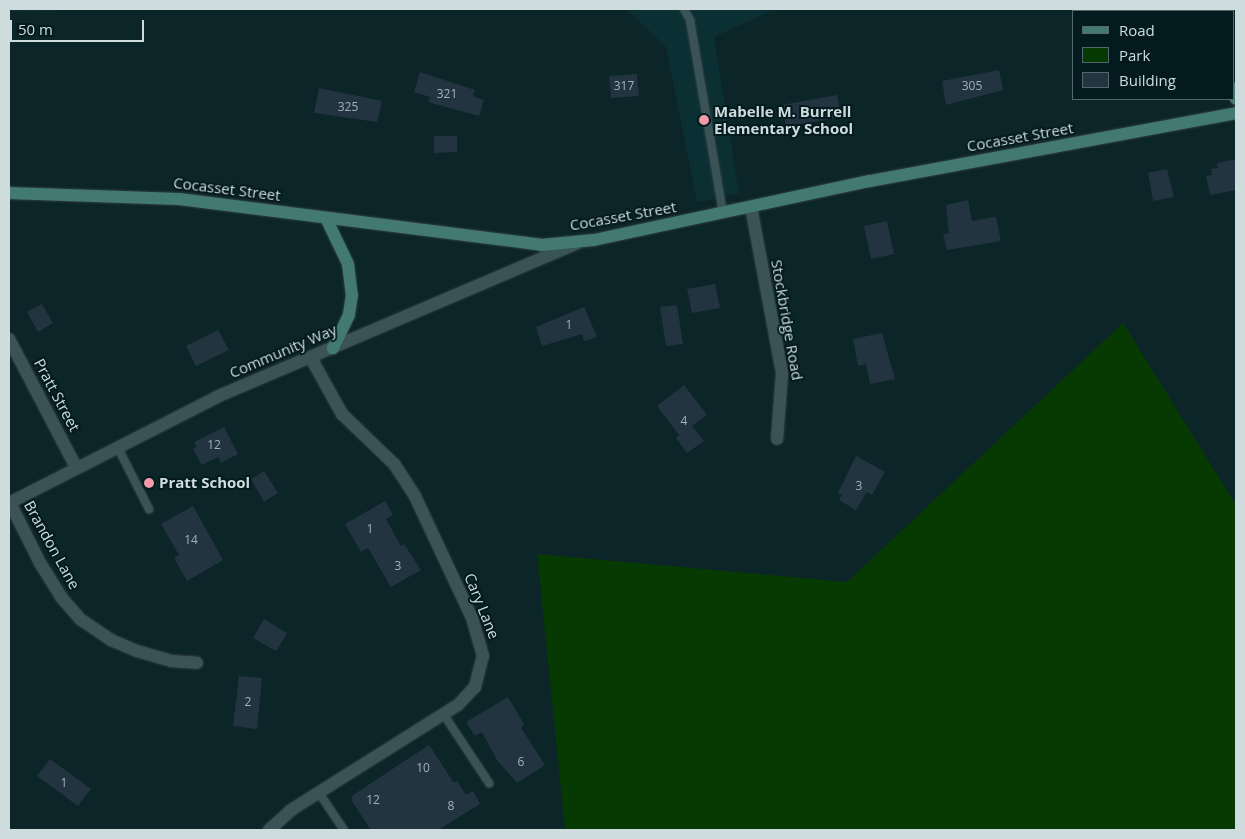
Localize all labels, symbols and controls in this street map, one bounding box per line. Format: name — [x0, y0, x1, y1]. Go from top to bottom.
scale bar — [12, 10, 146, 42]
legend — [1072, 10, 1235, 100]
text: 50 m — [18, 19, 53, 39]
text: Road — [1119, 20, 1155, 40]
text: Park — [1119, 45, 1150, 65]
text: Building — [1119, 70, 1176, 90]
house number: 317 — [614, 79, 634, 93]
house number: 305 — [962, 79, 982, 93]
house number: 321 — [437, 87, 457, 101]
house number: 325 — [338, 100, 358, 114]
place label: Mabelle M. Burrell Elementary School — [714, 102, 853, 137]
marker: Mabelle M. Burrell Elementary School — [698, 114, 710, 126]
street label: Cocasset Street — [965, 119, 1075, 155]
street label: Cocasset Street — [172, 173, 282, 205]
street label: Cocasset Street — [568, 198, 678, 234]
street label: Stockbridge Road — [768, 258, 806, 382]
house number: 1 — [566, 318, 572, 332]
street label: Community Way — [227, 320, 339, 382]
street label: Pratt Street — [30, 355, 84, 435]
house number: 4 — [681, 414, 687, 428]
house number: 12 — [207, 438, 221, 452]
place label: Pratt School — [159, 474, 250, 492]
marker: Pratt School — [143, 477, 155, 489]
house number: 3 — [856, 479, 862, 493]
street label: Brandon Lane — [20, 498, 84, 592]
house number: 1 — [367, 522, 373, 536]
house number: 14 — [184, 533, 198, 547]
house number: 3 — [395, 559, 401, 573]
street label: Cary Lane — [461, 571, 503, 641]
house number: 2 — [245, 695, 251, 709]
house number: 6 — [518, 755, 524, 769]
house number: 10 — [416, 761, 430, 775]
house number: 1 — [61, 776, 67, 790]
house number: 12 — [366, 793, 380, 807]
house number: 8 — [448, 799, 454, 813]

